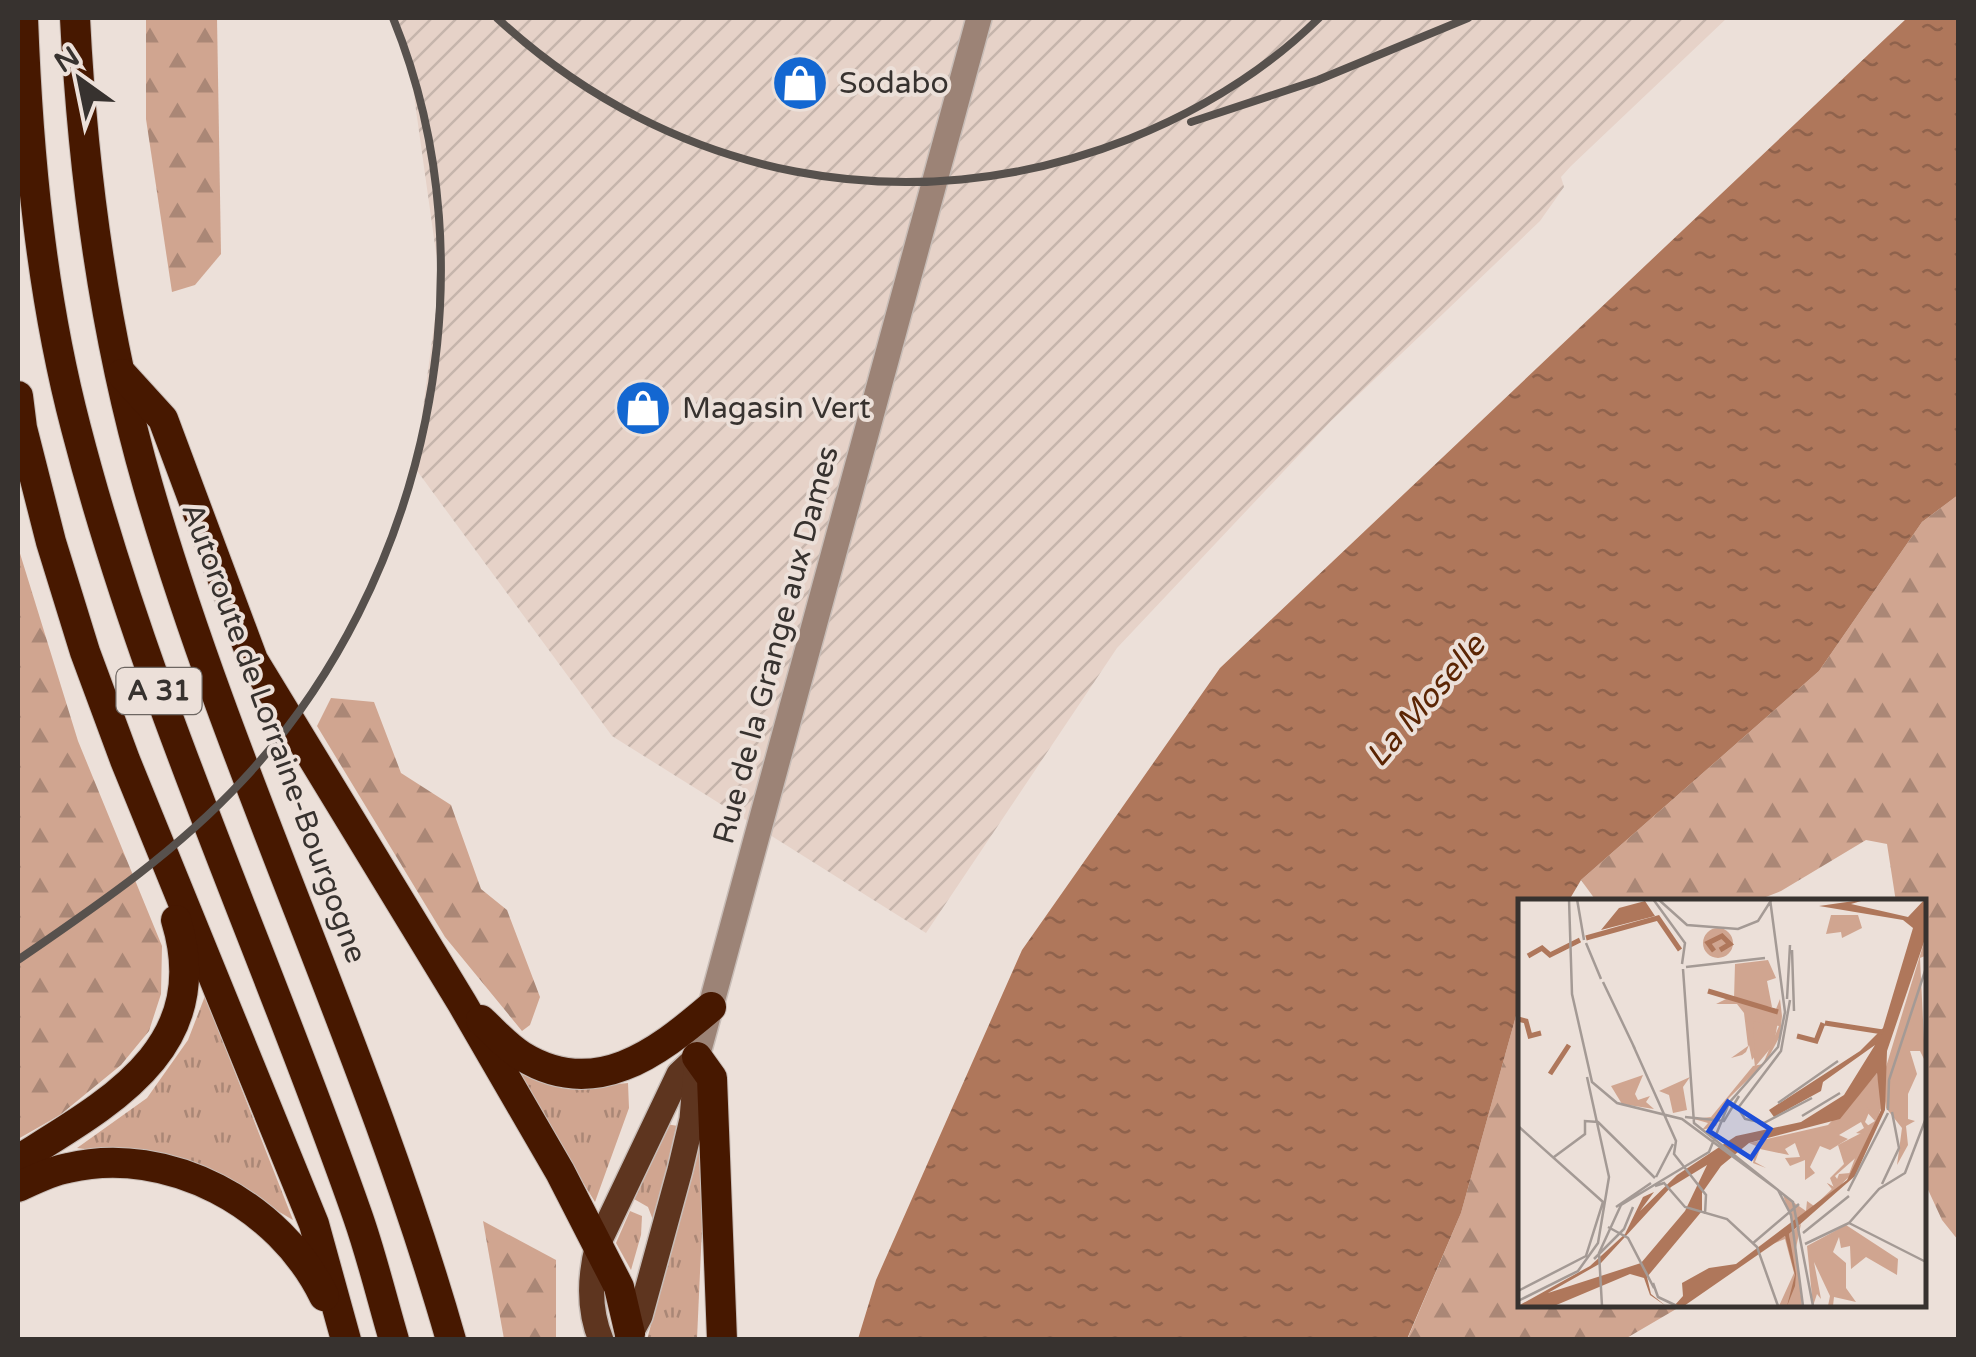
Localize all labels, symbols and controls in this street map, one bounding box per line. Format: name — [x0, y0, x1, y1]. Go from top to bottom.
north arrow — [30, 30, 130, 130]
text: N — [48, 39, 86, 80]
shop icon: Sodabo — [770, 53, 830, 113]
place label: Sodabo — [839, 65, 949, 102]
shop icon: Magasin Vert — [613, 378, 673, 438]
place label: Magasin Vert — [682, 390, 871, 427]
street label: Rue de la Grange aux Dames — [705, 442, 847, 848]
street label: Autoroute de Lorraine-Bourgogne — [173, 498, 375, 968]
water label: La Moselle — [1358, 626, 1495, 775]
road number: A 31 — [116, 668, 202, 714]
inset map — [1518, 899, 1926, 1307]

